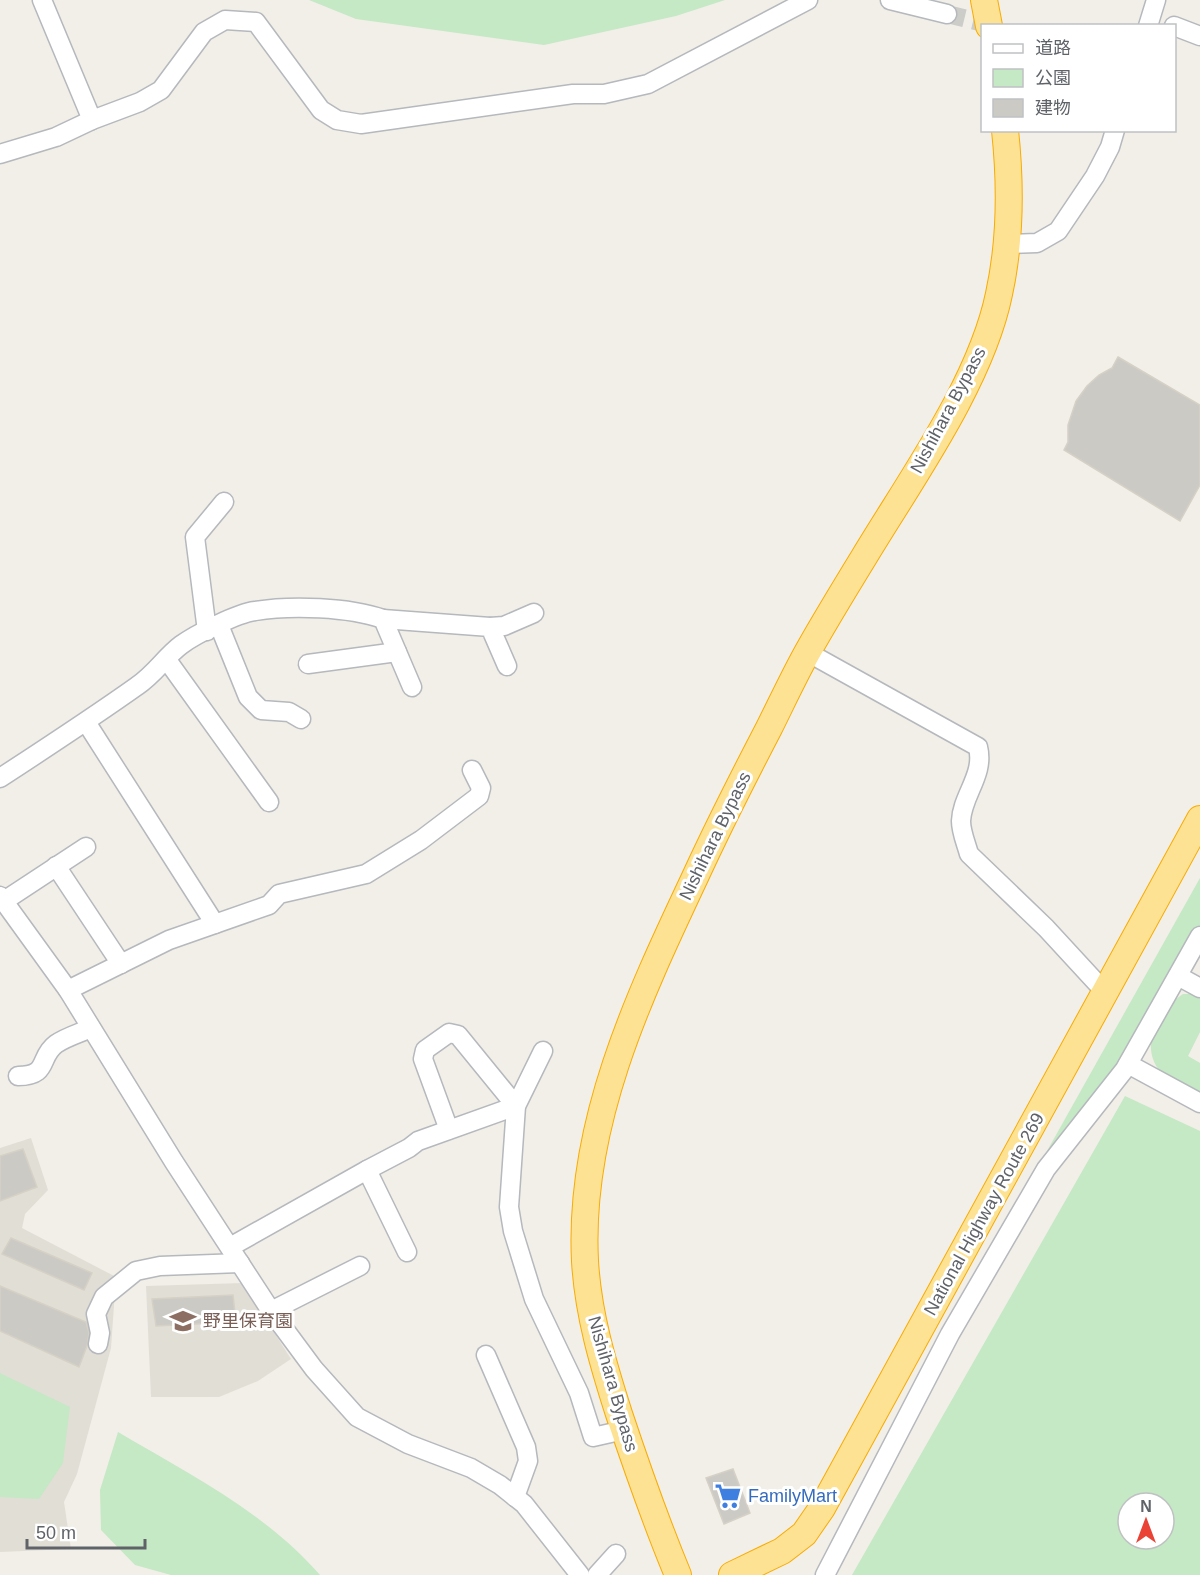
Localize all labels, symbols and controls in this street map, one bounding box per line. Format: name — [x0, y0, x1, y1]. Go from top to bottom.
legend — [981, 24, 1176, 132]
text: 道路 — [1035, 38, 1071, 58]
text: 公園 — [1035, 68, 1071, 88]
text: 建物 — [1035, 98, 1071, 118]
street label: Nishihara Bypass — [906, 343, 990, 477]
street label: Nishihara Bypass — [675, 769, 755, 903]
street label: National Highway Route 269 — [920, 1109, 1048, 1319]
school or university icon: 野里保育園 — [168, 1306, 198, 1336]
place label: 野里保育園 — [203, 1311, 293, 1331]
street label: Nishihara Bypass — [584, 1314, 642, 1454]
supermarket icon: FamilyMart — [713, 1481, 743, 1511]
place label: FamilyMart — [748, 1486, 837, 1506]
north arrow — [1116, 1491, 1176, 1551]
text: N — [1140, 1498, 1152, 1515]
scale bar — [27, 1512, 146, 1550]
text: 50 m — [36, 1523, 76, 1543]

